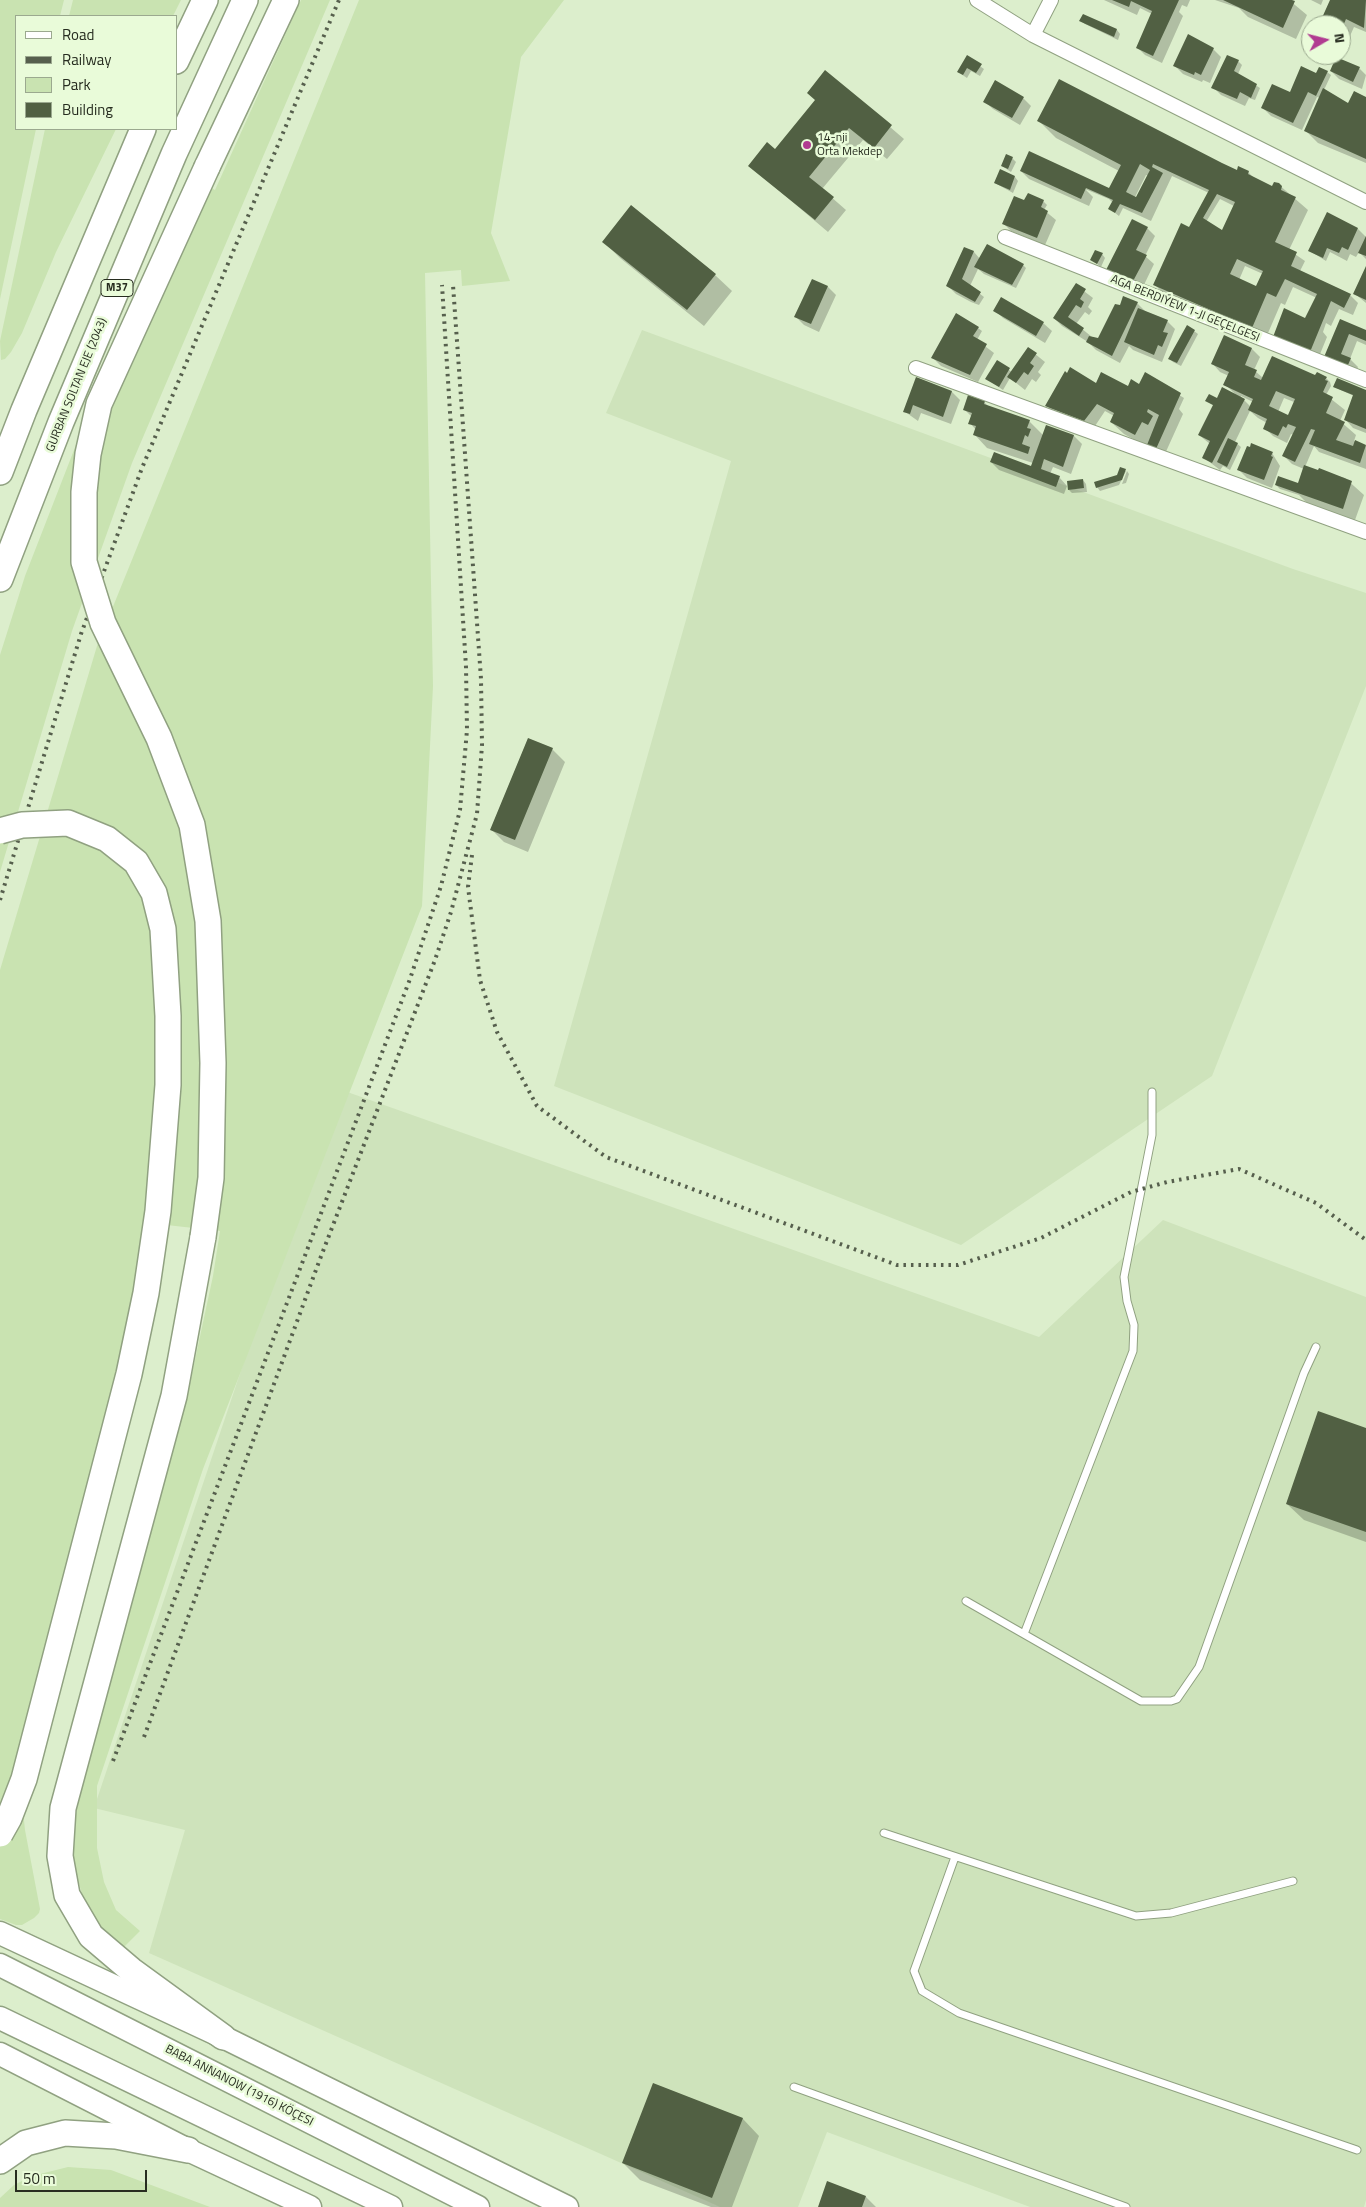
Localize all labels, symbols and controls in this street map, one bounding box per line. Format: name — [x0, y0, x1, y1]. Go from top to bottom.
legend — [15, 15, 178, 130]
north arrow — [1301, 15, 1351, 65]
text: Road — [62, 23, 94, 46]
text: N — [1329, 32, 1351, 44]
text: Railway — [62, 48, 112, 71]
text: Park — [62, 73, 91, 96]
text: Building — [62, 98, 113, 121]
place label: 14-nji Orta Mekdep — [817, 131, 882, 159]
marker: 14-nji Orta Mekdep — [801, 139, 813, 151]
street label: AGA BERDIÝEW 1-JI GEÇELGESI — [1108, 272, 1262, 346]
road number: M37 — [101, 280, 133, 296]
street label: GURBAN SOLTAN EJE (2043) — [44, 316, 110, 454]
street label: BABA ANNANOW (1916) KÖÇESI — [163, 2042, 315, 2130]
scale bar — [18, 2160, 150, 2192]
text: 50 m — [23, 2167, 56, 2190]

